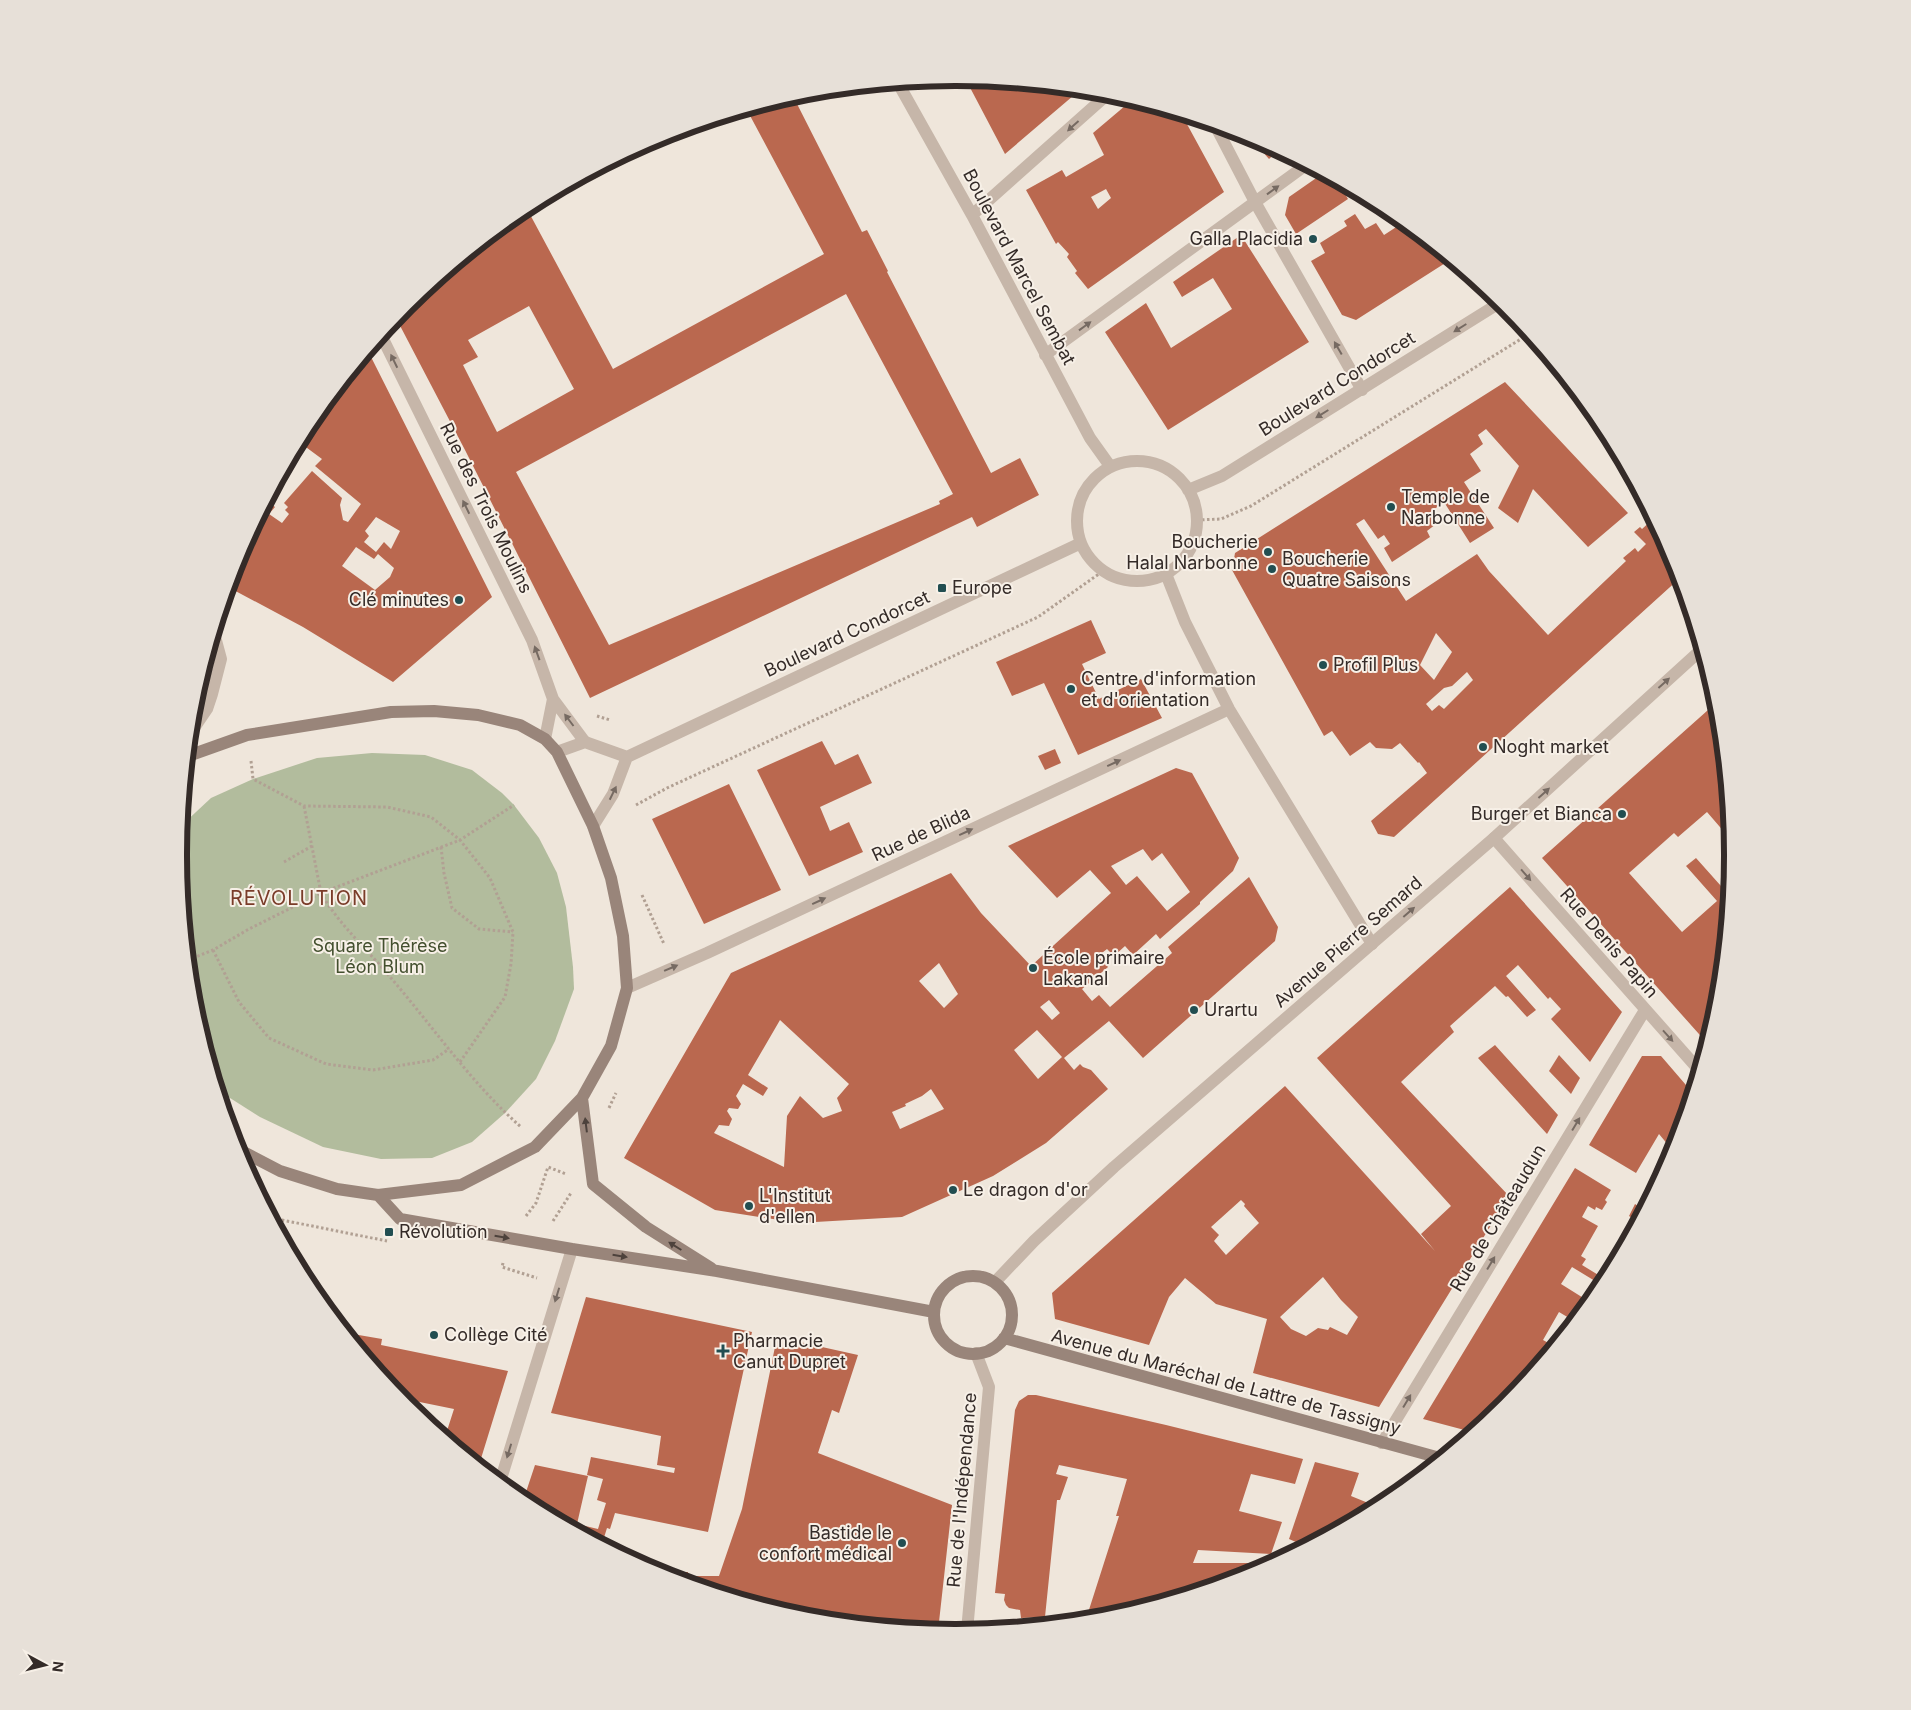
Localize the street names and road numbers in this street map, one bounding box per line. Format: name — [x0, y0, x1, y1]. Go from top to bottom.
street label: Boulevard Marcel Sembat — [959, 165, 1080, 368]
street label: Boulevard Condorcet — [1255, 327, 1419, 440]
street label: Rue des Trois Moulins — [436, 419, 537, 597]
street label: Boulevard Condorcet — [761, 586, 933, 681]
street label: Rue de Blida — [868, 802, 973, 865]
street label: Avenue Pierre Semard — [1269, 872, 1426, 1012]
street label: Rue Denis Papin — [1556, 884, 1663, 1002]
street label: Rue de Châteaudun — [1445, 1140, 1550, 1295]
street label: Avenue du Maréchal de Lattre de Tassigny — [1049, 1325, 1403, 1438]
street label: Rue de l'Indépendance — [943, 1392, 980, 1588]

